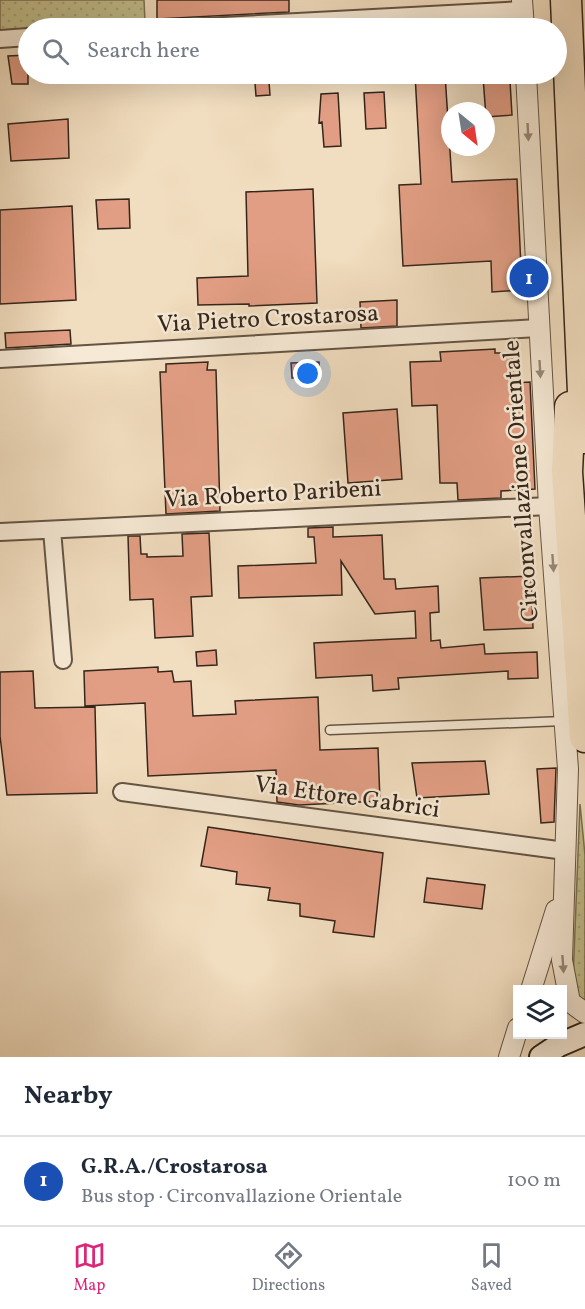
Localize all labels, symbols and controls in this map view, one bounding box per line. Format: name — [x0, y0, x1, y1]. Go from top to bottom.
search box — [18, 18, 567, 84]
icon: search — [39, 35, 72, 68]
text: Search here — [87, 36, 200, 67]
north arrow — [441, 102, 495, 156]
one-way arrow — [524, 122, 533, 141]
pin: 1 — [510, 256, 548, 300]
street label: Via Pietro Crostarosa — [156, 297, 380, 343]
street label: Circonvallazione Orientale — [495, 339, 549, 623]
your location — [293, 359, 322, 388]
one-way arrow — [536, 359, 545, 378]
street label: Via Roberto Paribeni — [164, 472, 382, 518]
one-way arrow — [548, 554, 557, 573]
street label: Via Ettore Gabrici — [252, 768, 442, 828]
one-way arrow — [558, 955, 567, 974]
map controls — [513, 985, 567, 1039]
button: layers — [513, 985, 567, 1039]
text: Nearby — [24, 1078, 113, 1114]
text: G.R.A./Crostarosa — [81, 1152, 268, 1183]
text: 1 — [39, 1167, 48, 1195]
text: 100 m — [507, 1167, 561, 1195]
text: Bus stop · Circonvallazione Orientale — [81, 1183, 402, 1211]
tab: Map — [73, 1239, 106, 1297]
tab: Directions — [252, 1239, 325, 1297]
tab: Saved — [471, 1239, 512, 1297]

